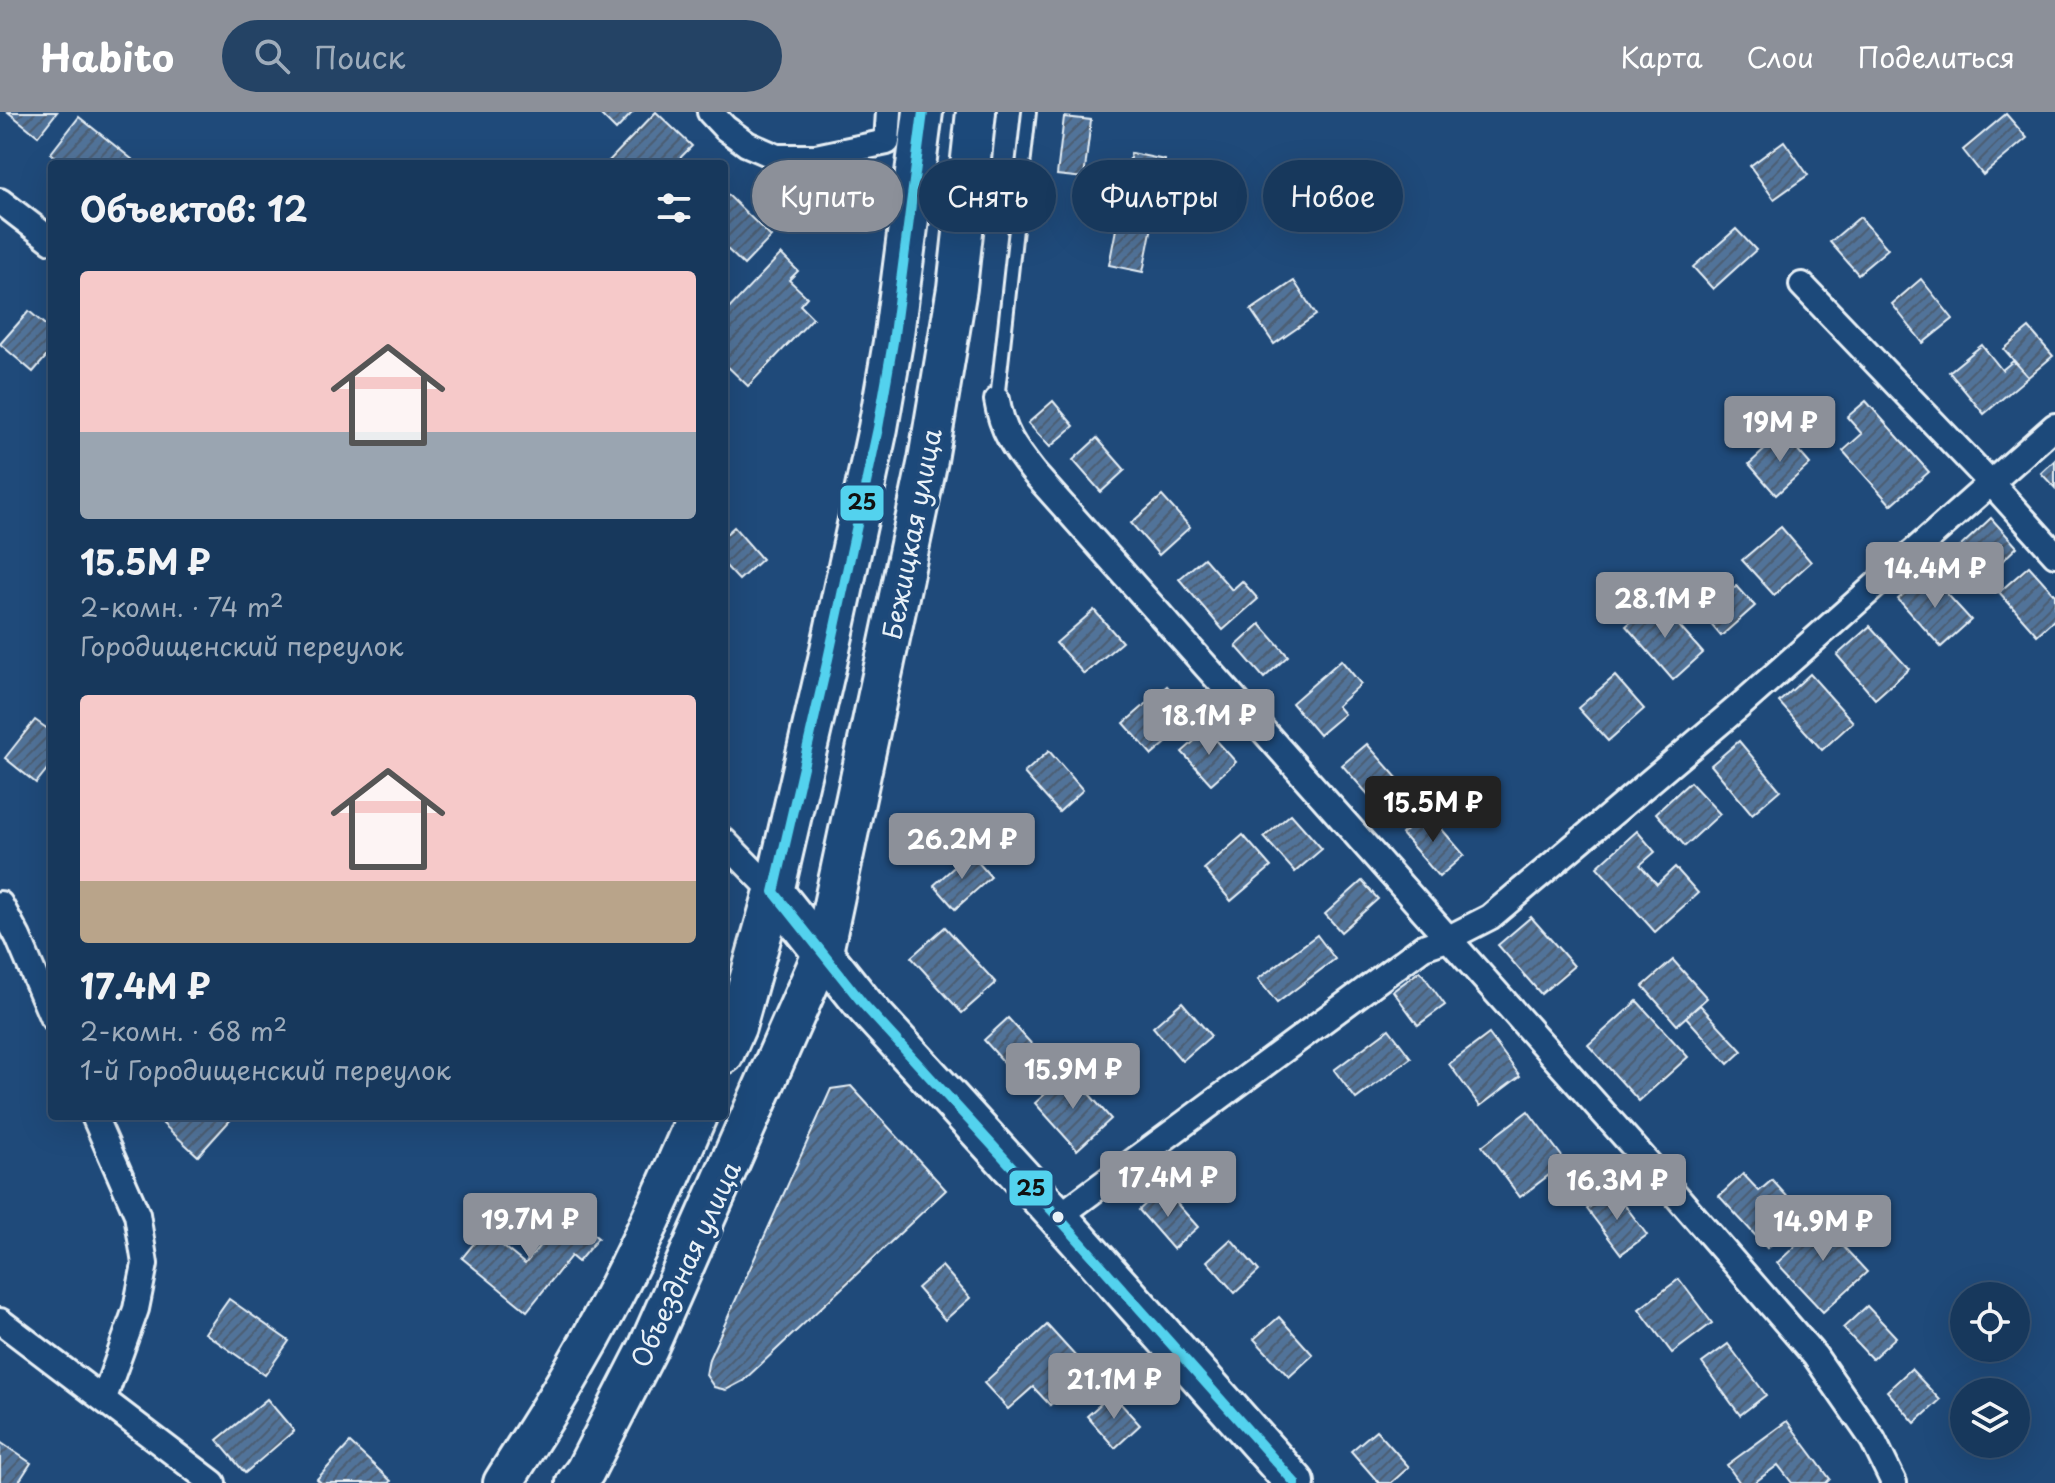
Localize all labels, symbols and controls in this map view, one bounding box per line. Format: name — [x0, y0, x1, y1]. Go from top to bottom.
search box — [222, 20, 782, 92]
text: Habito — [40, 28, 174, 85]
icon: search — [250, 34, 294, 78]
text: Поиск — [314, 34, 405, 79]
text: Карта — [1620, 35, 1703, 78]
text: Слои — [1747, 35, 1814, 78]
text: Поделиться — [1858, 35, 2015, 78]
chip: Купить — [752, 160, 903, 232]
chip: Снять — [919, 160, 1056, 232]
chip: Фильтры — [1072, 160, 1247, 232]
chip: Новое — [1263, 160, 1403, 232]
text: Объектов: 12 — [80, 182, 307, 234]
icon: filters — [652, 186, 696, 230]
icon: home — [316, 323, 460, 467]
pin: 19M ₽ — [1724, 396, 1836, 464]
text: 19M ₽ — [1742, 402, 1818, 441]
street label: Бежицкая улица — [871, 424, 951, 643]
line badge: 25 — [839, 484, 885, 522]
text: 25 — [847, 484, 877, 517]
text: 15.5M ₽ — [80, 535, 211, 587]
pin: 14.4M ₽ — [1861, 542, 2009, 610]
text: 14.4M ₽ — [1884, 548, 1986, 587]
pin: 28.1M ₽ — [1591, 572, 1739, 640]
text: 28.1M ₽ — [1614, 578, 1716, 617]
text: 2-комн. · 74 m² — [80, 587, 284, 626]
text: Городищенский переулок — [80, 626, 403, 665]
pin: 18.1M ₽ — [1135, 689, 1283, 757]
text: 18.1M ₽ — [1161, 695, 1257, 734]
icon: home — [316, 747, 460, 891]
pin: 15.5M ₽ — [1359, 776, 1507, 844]
text: 15.5M ₽ — [1383, 782, 1483, 821]
pin: 26.2M ₽ — [888, 813, 1036, 881]
text: 26.2M ₽ — [907, 819, 1017, 858]
text: 17.4M ₽ — [80, 959, 211, 1011]
text: 2-комн. · 68 m² — [80, 1011, 287, 1050]
pin: 15.9M ₽ — [999, 1043, 1147, 1111]
text: 15.9M ₽ — [1024, 1049, 1122, 1088]
text: 1-й Городищенский переулок — [80, 1050, 451, 1089]
pin: 17.4M ₽ — [1094, 1151, 1242, 1219]
street label: Объездная улица — [620, 1154, 750, 1374]
pin: 16.3M ₽ — [1543, 1154, 1691, 1222]
text: 17.4M ₽ — [1118, 1157, 1218, 1196]
text: 16.3M ₽ — [1566, 1160, 1668, 1199]
line badge: 25 — [1008, 1169, 1054, 1207]
text: 25 — [1016, 1170, 1046, 1203]
pin: 19.7M ₽ — [456, 1193, 604, 1261]
pin: 14.9M ₽ — [1749, 1195, 1897, 1263]
text: 19.7M ₽ — [481, 1199, 579, 1238]
text: 14.9M ₽ — [1773, 1201, 1873, 1240]
unlabelled marker — [1050, 1209, 1066, 1225]
map controls — [1950, 1282, 2030, 1458]
button: locate — [1950, 1282, 2030, 1362]
pin: 21.1M ₽ — [1040, 1353, 1188, 1421]
text: 21.1M ₽ — [1066, 1359, 1162, 1398]
button: layers — [1950, 1378, 2030, 1458]

